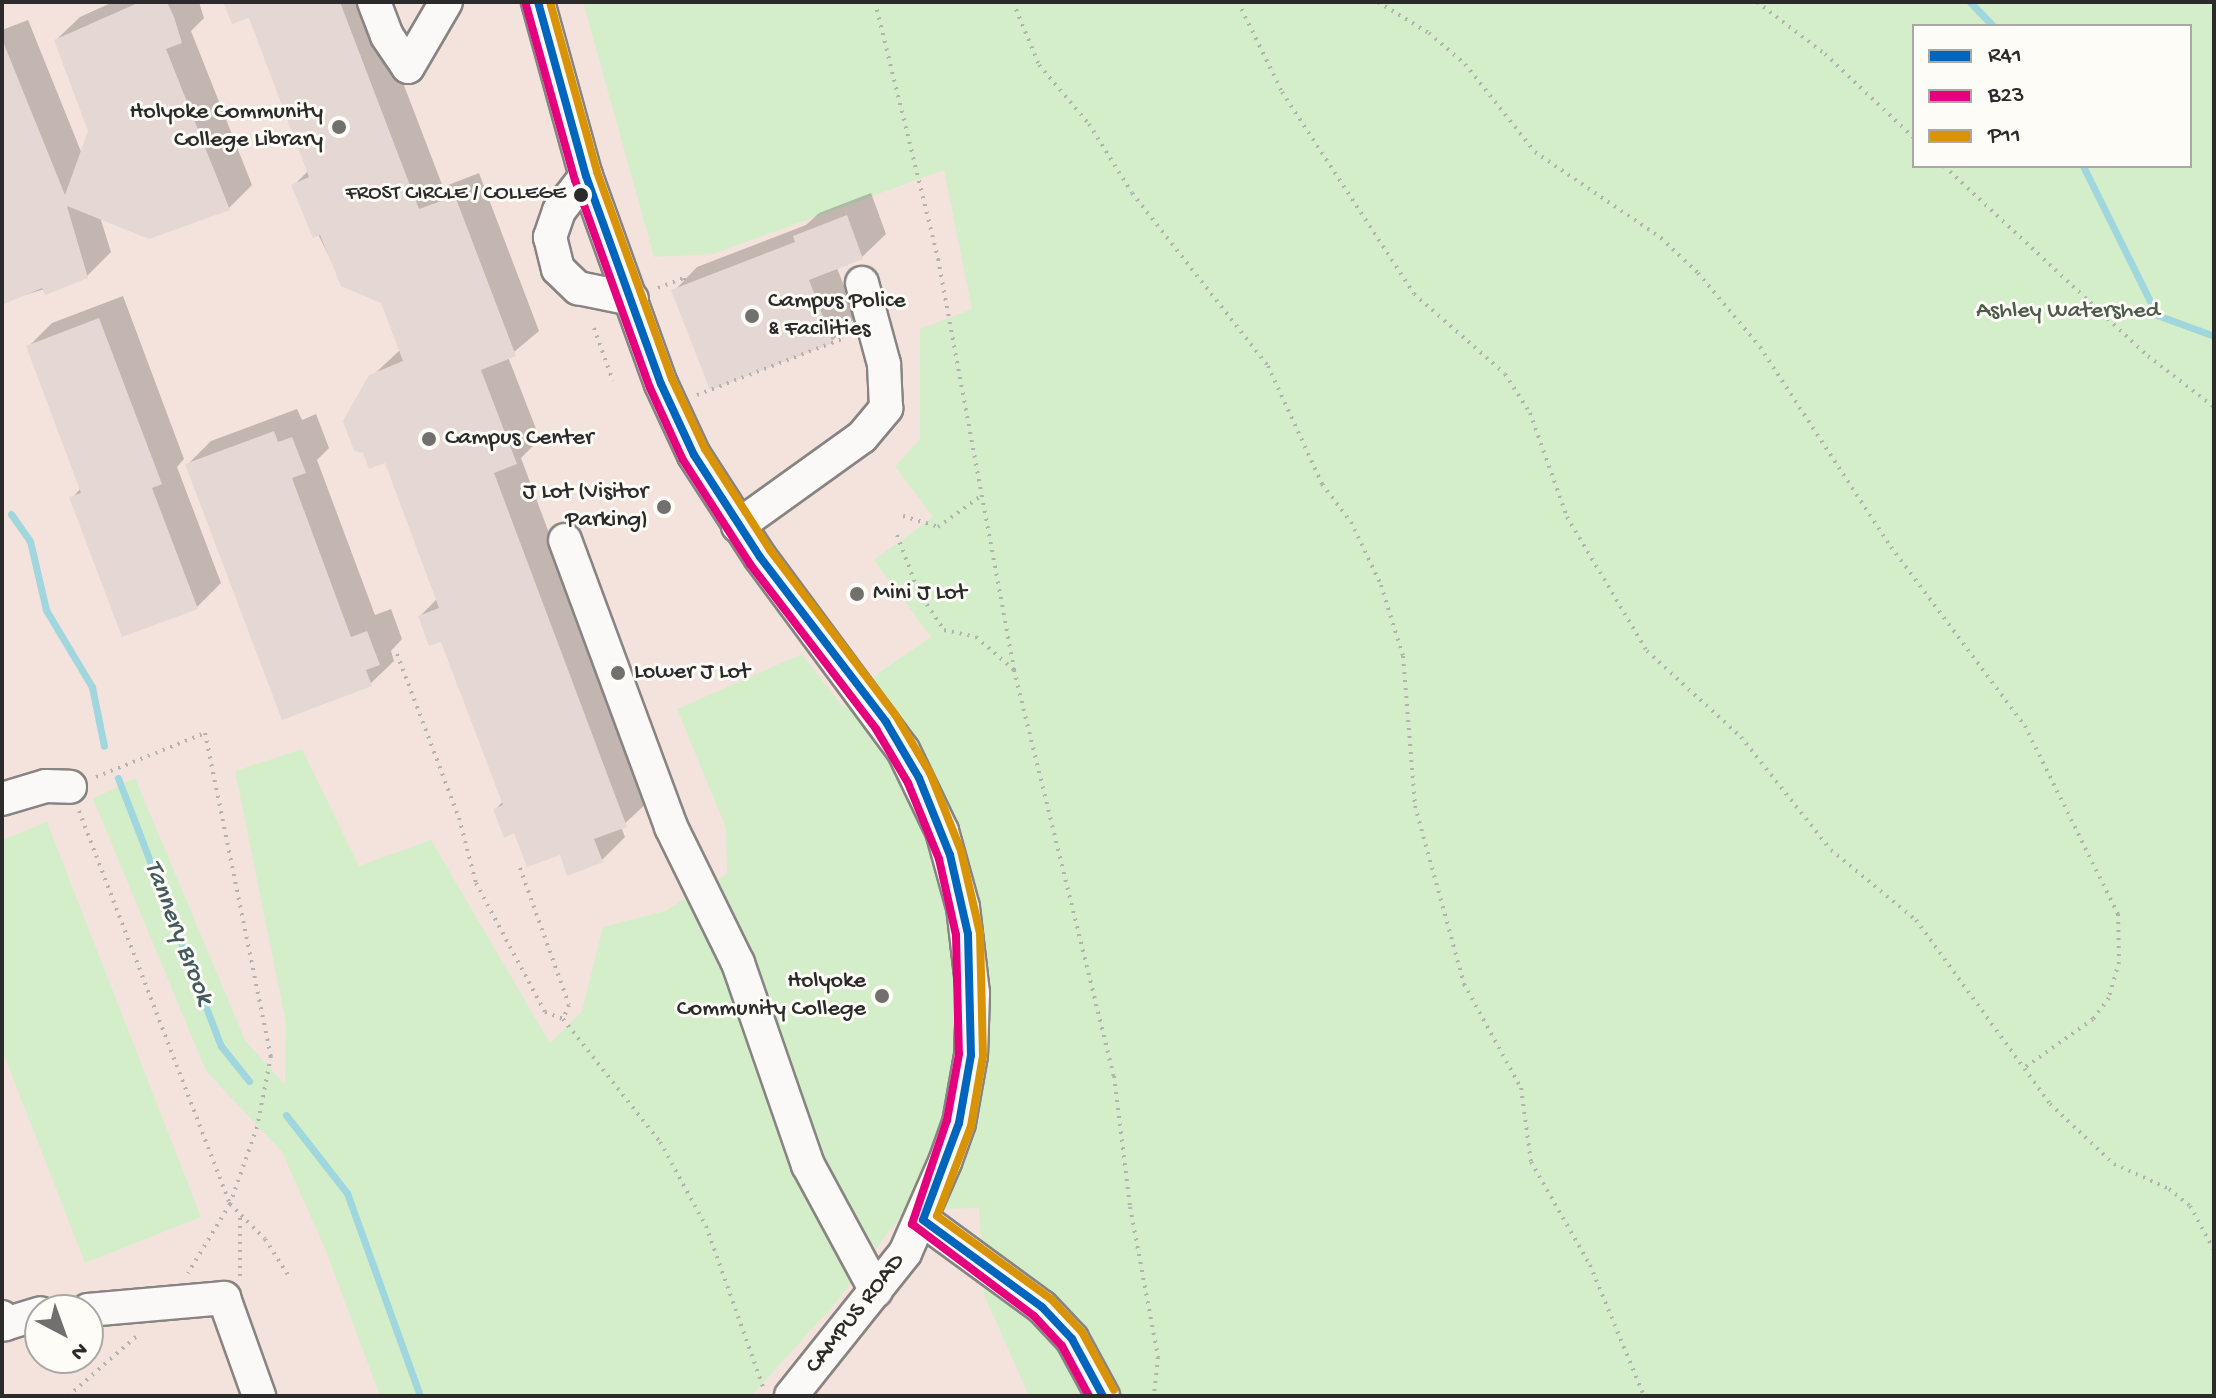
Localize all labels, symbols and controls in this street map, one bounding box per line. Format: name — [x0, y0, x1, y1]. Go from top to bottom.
legend — [1912, 24, 2192, 168]
text: R41 — [1988, 42, 2022, 71]
text: B23 — [1988, 82, 2025, 111]
place label: Holyoke Community College Library — [130, 99, 323, 155]
marker: Holyoke Community College Library — [330, 118, 348, 136]
text: P11 — [1988, 122, 2021, 151]
place label: FROST CIRCLE / COLLEGE — [345, 182, 566, 208]
marker: FROST CIRCLE / COLLEGE — [573, 187, 589, 203]
place label: Campus Police & Facilities — [768, 288, 906, 344]
park label: Ashley Watershed — [1976, 298, 2160, 326]
marker: Campus Police & Facilities — [743, 307, 761, 325]
place label: Campus Center — [445, 425, 593, 453]
marker: Campus Center — [420, 430, 438, 448]
place label: J Lot (Visitor Parking) — [523, 479, 648, 535]
marker: J Lot (Visitor Parking) — [655, 498, 673, 516]
place label: Mini J Lot — [873, 580, 967, 608]
marker: Mini J Lot — [848, 585, 866, 603]
place label: Lower J Lot — [634, 659, 750, 687]
marker: Lower J Lot — [609, 664, 627, 682]
water label: Tannery Brook — [135, 857, 219, 1009]
place label: Holyoke Community College — [677, 968, 866, 1024]
marker: Holyoke Community College — [873, 987, 891, 1005]
street label: CAMPUS ROAD — [800, 1248, 912, 1380]
north arrow — [24, 1294, 104, 1374]
text: N — [64, 1336, 92, 1365]

